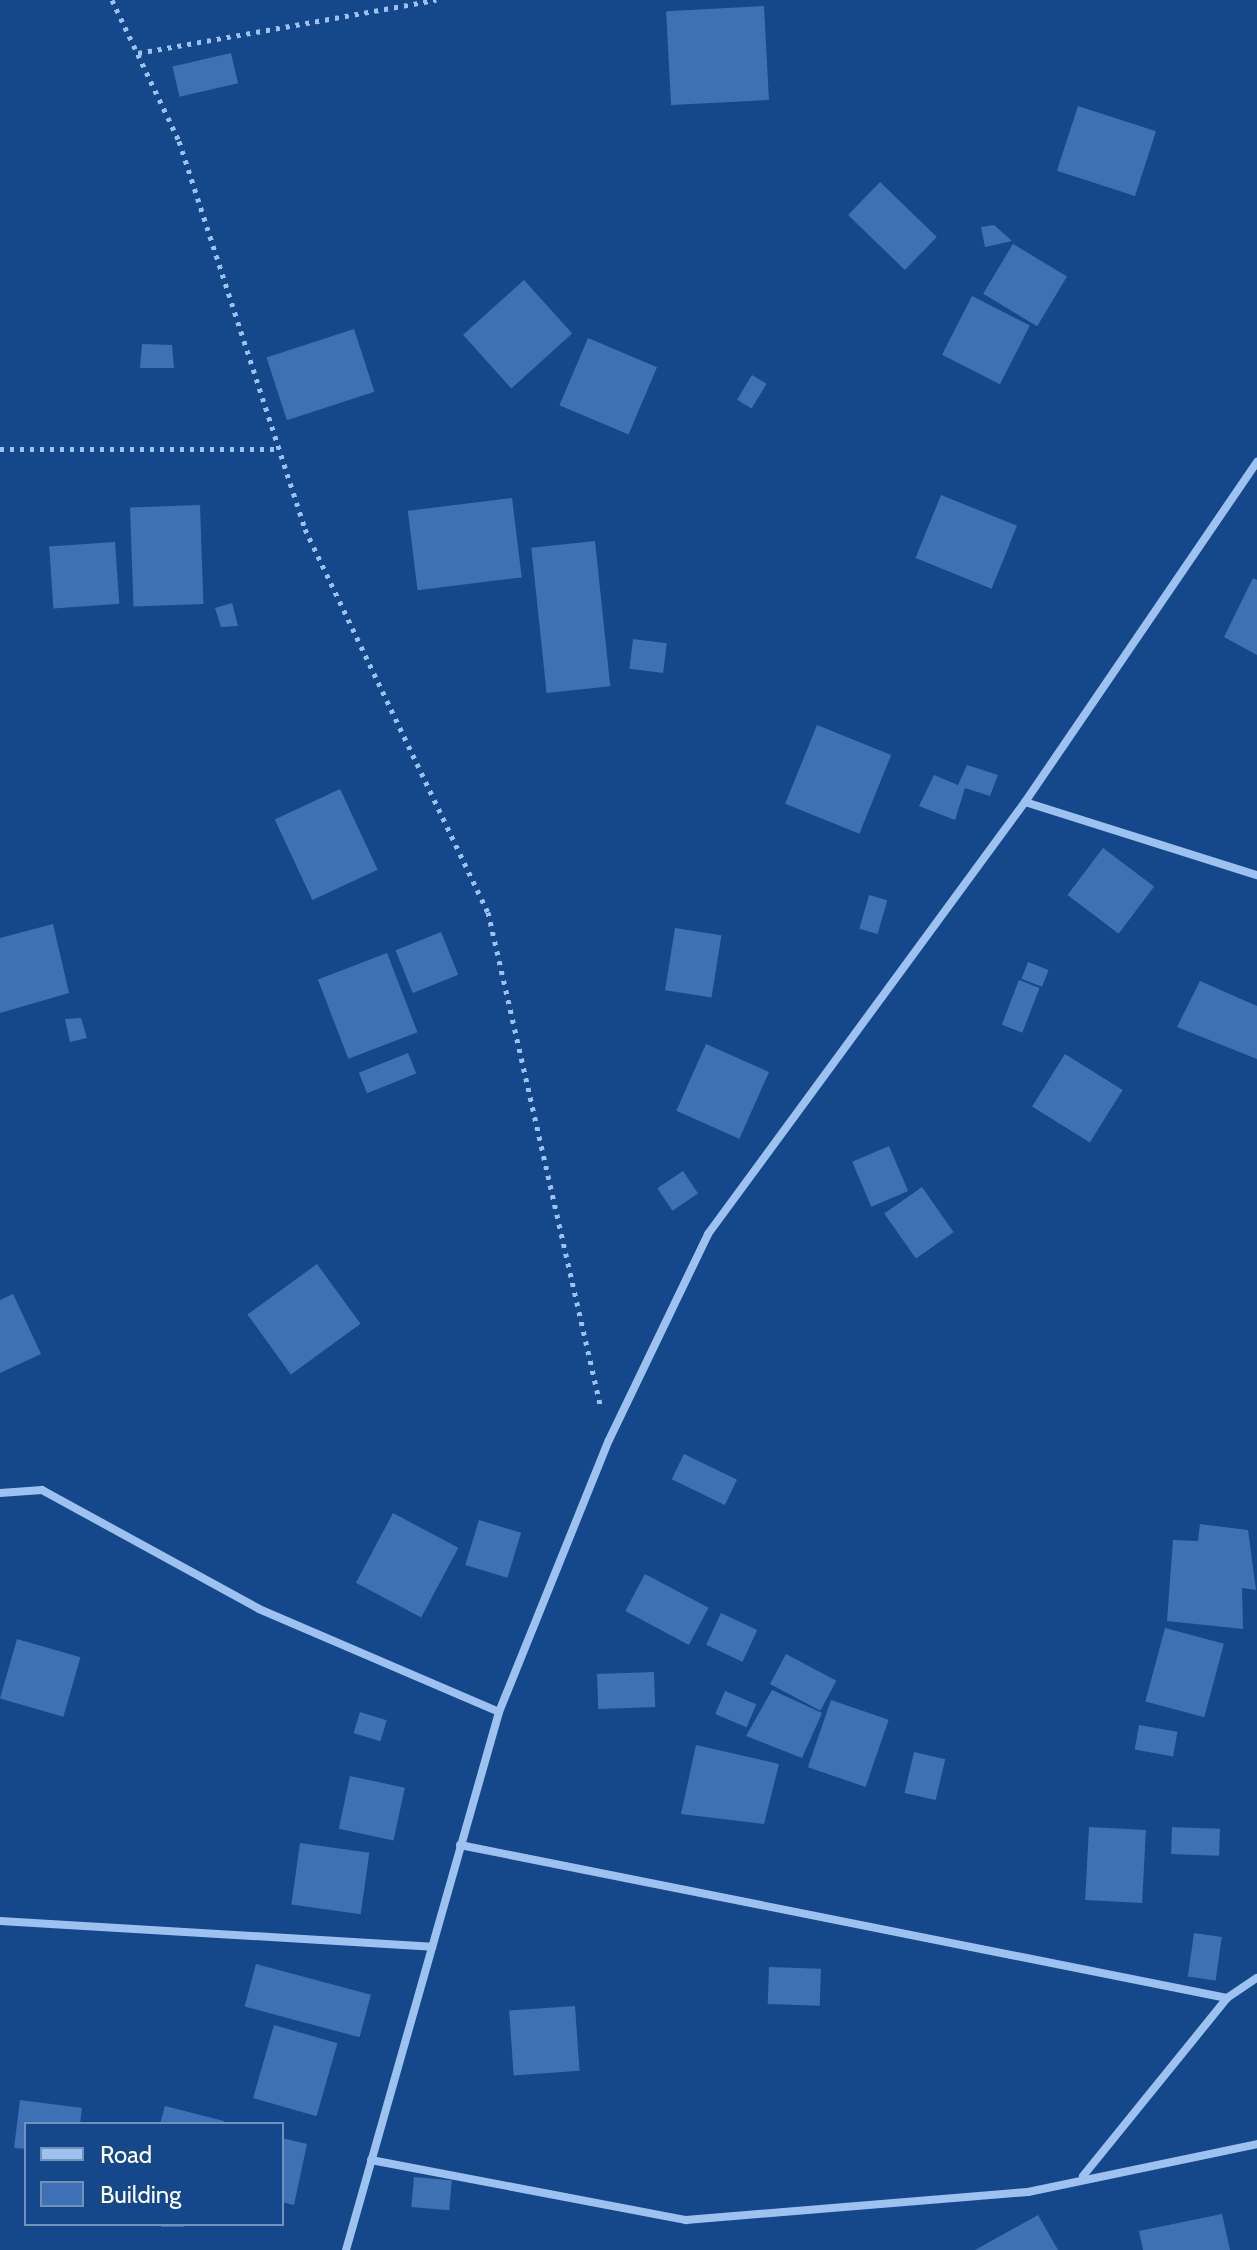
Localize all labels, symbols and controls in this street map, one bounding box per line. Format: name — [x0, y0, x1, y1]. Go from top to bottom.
legend — [24, 2122, 284, 2226]
text: Road — [100, 2140, 152, 2169]
text: Building — [100, 2180, 181, 2209]

